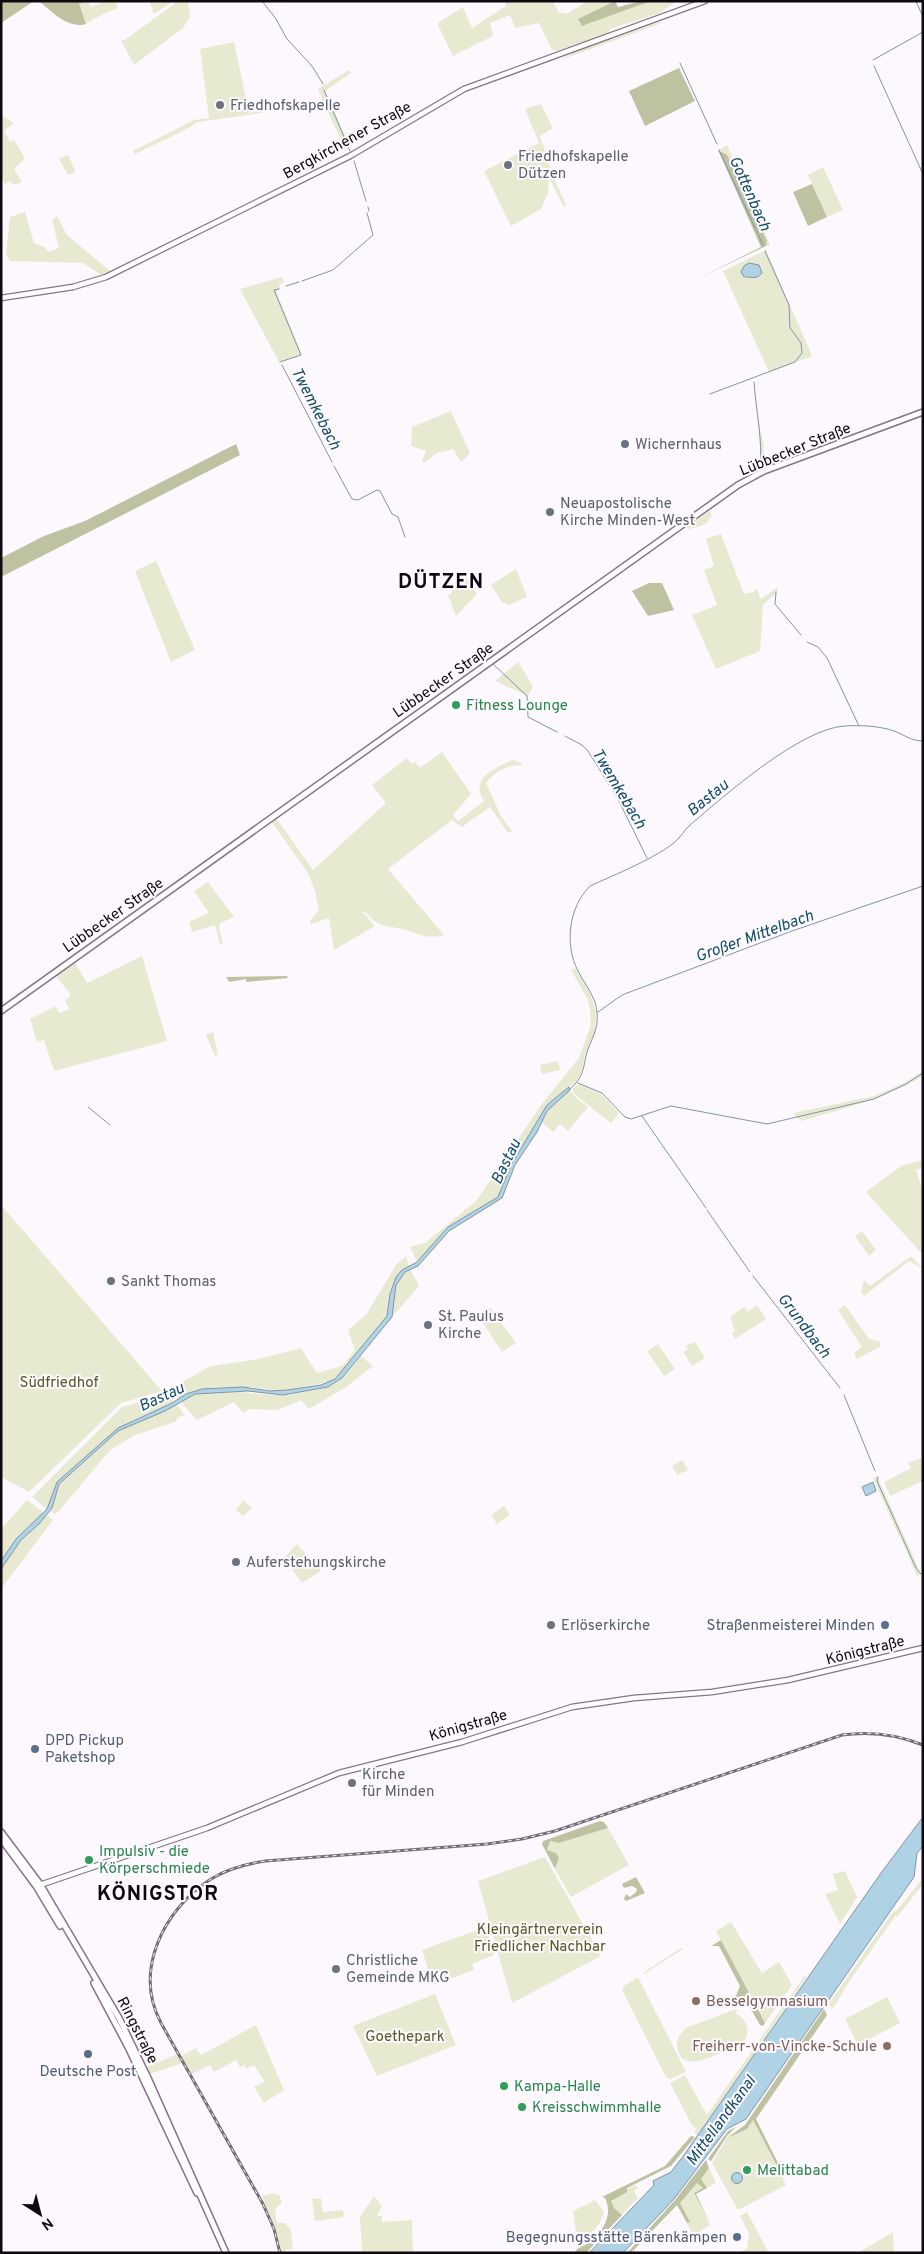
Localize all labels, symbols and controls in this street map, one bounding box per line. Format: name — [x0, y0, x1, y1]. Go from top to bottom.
place label: Friedhofskapelle — [230, 97, 341, 116]
street label: Bergkirchener Straße — [280, 98, 415, 184]
marker: Friedhofskapelle — [214, 99, 226, 111]
place label: Friedhofskapelle Dützen — [518, 148, 629, 184]
water label: Gottenbach — [724, 153, 775, 235]
marker: Friedhofskapelle Dützen — [502, 159, 514, 171]
water label: Twemkebach — [286, 364, 345, 454]
street label: Lübbecker Straße — [737, 419, 854, 481]
place label: Wichernhaus — [635, 436, 722, 455]
marker: Wichernhaus — [619, 438, 631, 450]
place label: Neuapostolische Kirche Minden-West — [560, 495, 695, 531]
marker: Neuapostolische Kirche Minden-West — [544, 506, 556, 518]
district label: DÜTZEN — [398, 569, 484, 596]
street label: Lübbecker Straße — [390, 639, 498, 723]
place label: Fitness Lounge — [466, 697, 568, 716]
marker: Fitness Lounge — [450, 699, 462, 711]
water label: Twemkebach — [587, 745, 650, 833]
water label: Bastau — [683, 776, 733, 821]
street label: Lübbecker Straße — [60, 874, 168, 958]
water label: Großer Mittelbach — [693, 906, 817, 967]
water label: Bastau — [487, 1136, 526, 1188]
place label: Sankt Thomas — [121, 1273, 216, 1292]
marker: Sankt Thomas — [105, 1275, 117, 1287]
water label: Grundbach — [773, 1290, 834, 1363]
place label: St. Paulus Kirche — [438, 1308, 504, 1344]
marker: St. Paulus Kirche — [422, 1319, 434, 1331]
park label: Südfriedhof — [19, 1374, 99, 1393]
water label: Bastau — [136, 1378, 188, 1417]
place label: Auferstehungskirche — [246, 1554, 386, 1573]
marker: Auferstehungskirche — [230, 1556, 242, 1568]
place label: Erlöserkirche — [561, 1617, 650, 1636]
place label: Straßenmeisterei Minden — [707, 1617, 875, 1636]
marker: Erlöserkirche — [545, 1619, 557, 1631]
marker: Straßenmeisterei Minden — [879, 1619, 891, 1631]
street label: Königstraße — [824, 1633, 907, 1670]
street label: Königstraße — [427, 1706, 510, 1747]
place label: DPD Pickup Paketshop — [45, 1732, 124, 1768]
marker: DPD Pickup Paketshop — [29, 1743, 41, 1755]
place label: Kirche für Minden — [362, 1766, 434, 1802]
marker: Kirche für Minden — [346, 1777, 358, 1789]
place label: Impulsiv - die Körperschmiede — [99, 1843, 210, 1879]
marker: Impulsiv - die Körperschmiede — [83, 1854, 95, 1866]
district label: KÖNIGSTOR — [97, 1881, 219, 1908]
park label: Kleingärtnerverein Friedlicher Nachbar — [474, 1921, 606, 1957]
place label: Christliche Gemeinde MKG — [346, 1952, 450, 1988]
marker: Christliche Gemeinde MKG — [330, 1963, 342, 1975]
place label: Besselgymnasium — [706, 1993, 828, 2012]
street label: Ringstraße — [112, 1994, 162, 2067]
marker: Besselgymnasium — [690, 1995, 702, 2007]
park label: Goethepark — [365, 2028, 445, 2047]
place label: Freiherr-von-Vincke-Schule — [692, 2038, 877, 2057]
marker: Freiherr-von-Vincke-Schule — [881, 2040, 893, 2052]
marker: Deutsche Post — [82, 2048, 94, 2060]
place label: Deutsche Post — [39, 2063, 137, 2082]
water label: Mittellandkanal — [682, 2072, 761, 2170]
place label: Kampa-Halle — [514, 2078, 601, 2097]
marker: Kampa-Halle — [498, 2080, 510, 2092]
place label: Kreisschwimmhalle — [532, 2099, 661, 2118]
marker: Kreisschwimmhalle — [516, 2101, 528, 2113]
place label: Melittabad — [757, 2162, 829, 2181]
marker: Melittabad — [741, 2164, 753, 2176]
north arrow — [15, 2189, 65, 2239]
text: N — [38, 2213, 56, 2233]
place label: Begegnungsstätte Bärenkämpen — [506, 2229, 727, 2248]
marker: Begegnungsstätte Bärenkämpen — [731, 2231, 743, 2243]

